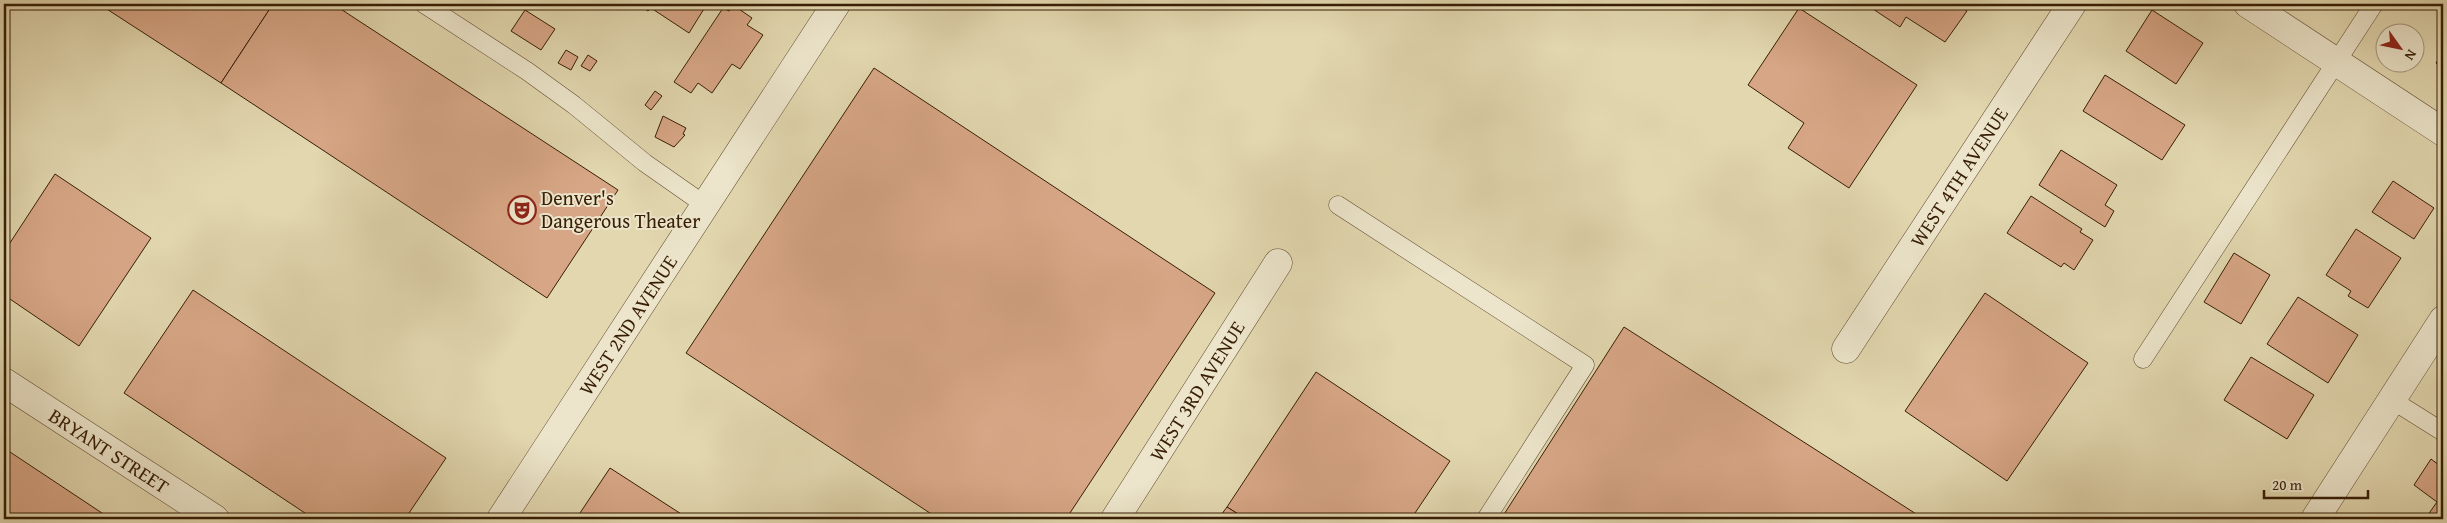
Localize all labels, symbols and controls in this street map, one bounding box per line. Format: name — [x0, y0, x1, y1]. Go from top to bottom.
north arrow — [2374, 22, 2424, 72]
text: N — [2400, 46, 2422, 65]
street label: WEST 4TH AVENUE — [1903, 101, 2015, 252]
place label: Denver's Dangerous Theater — [541, 183, 700, 235]
theatre icon: Denver's Dangerous Theater — [507, 195, 537, 225]
street label: WEST 2ND AVENUE — [571, 249, 684, 401]
street label: WEST 3RD AVENUE — [1142, 315, 1251, 466]
street label: BRYANT STREET — [43, 401, 175, 500]
scale bar — [2264, 468, 2368, 500]
text: 20 m — [2272, 474, 2303, 495]

